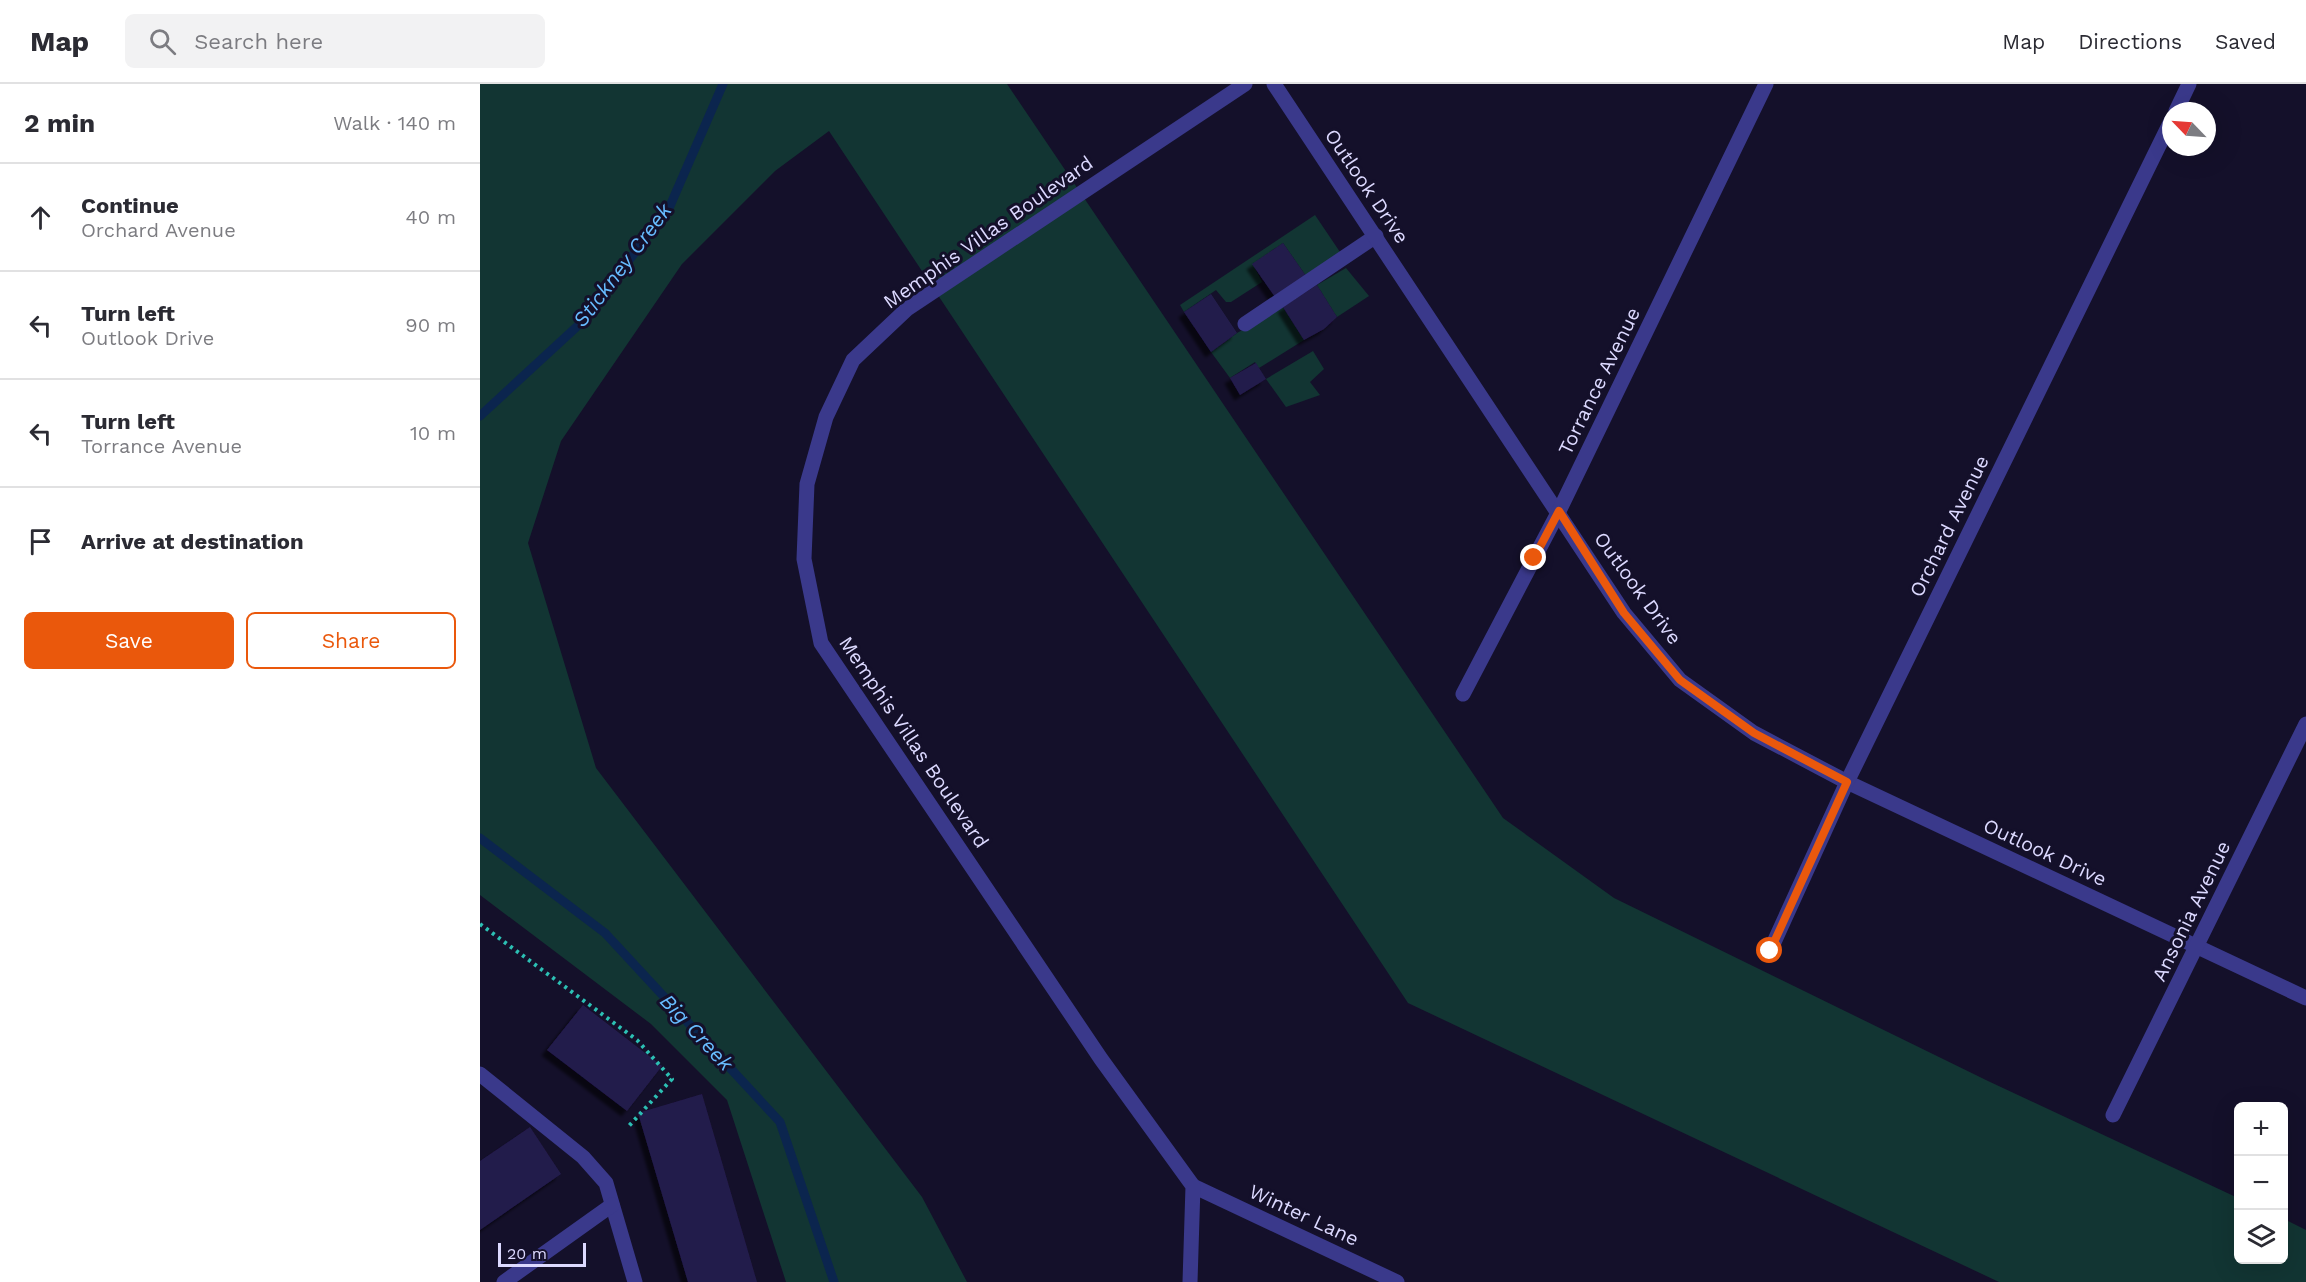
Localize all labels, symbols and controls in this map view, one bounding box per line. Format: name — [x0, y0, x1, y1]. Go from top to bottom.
search box — [125, 14, 545, 68]
text: Map — [30, 25, 89, 58]
icon: search — [146, 25, 179, 58]
text: Search here — [194, 29, 323, 54]
text: Map — [2002, 29, 2045, 54]
text: Directions — [2078, 29, 2182, 54]
text: Saved — [2215, 29, 2276, 54]
north arrow — [2162, 102, 2216, 156]
text: 2 min — [24, 108, 95, 138]
text: Walk · 140 m — [333, 111, 456, 135]
street label: Outlook Drive — [1320, 124, 1414, 248]
street label: Memphis Villas Boulevard — [879, 150, 1097, 314]
text: Continue — [81, 193, 179, 218]
water label: Stickney Creek — [567, 198, 677, 332]
icon: ahead — [24, 201, 57, 234]
text: 40 m — [405, 205, 456, 229]
text: Orchard Avenue — [81, 218, 236, 242]
text: Turn left — [81, 301, 175, 326]
street label: Torrance Avenue — [1553, 303, 1645, 459]
icon: left — [24, 309, 57, 342]
text: 90 m — [405, 313, 456, 337]
text: Outlook Drive — [81, 326, 214, 350]
text: Turn left — [81, 409, 175, 434]
icon: left — [24, 417, 57, 450]
text: 10 m — [410, 421, 456, 445]
text: Torrance Avenue — [81, 434, 242, 458]
street label: Orchard Avenue — [1904, 451, 1994, 601]
icon: arrive — [24, 525, 57, 558]
street label: Outlook Drive — [1589, 527, 1687, 649]
text: Arrive at destination — [81, 529, 304, 554]
route end — [1520, 544, 1546, 570]
button: Save — [24, 612, 234, 669]
button: Share — [246, 612, 456, 669]
street label: Memphis Villas Boulevard — [834, 632, 994, 852]
street label: Outlook Drive — [1980, 813, 2110, 891]
street label: Ansonia Avenue — [2147, 837, 2235, 985]
route start — [1756, 937, 1782, 963]
water label: Big Creek — [655, 988, 739, 1076]
map controls — [2234, 1102, 2288, 1264]
button: + — [2234, 1102, 2288, 1156]
button: − — [2234, 1156, 2288, 1210]
street label: Winter Lane — [1245, 1179, 1363, 1251]
button: layers — [2234, 1210, 2288, 1264]
scale bar — [498, 1240, 586, 1268]
text: 20 m — [507, 1244, 547, 1263]

